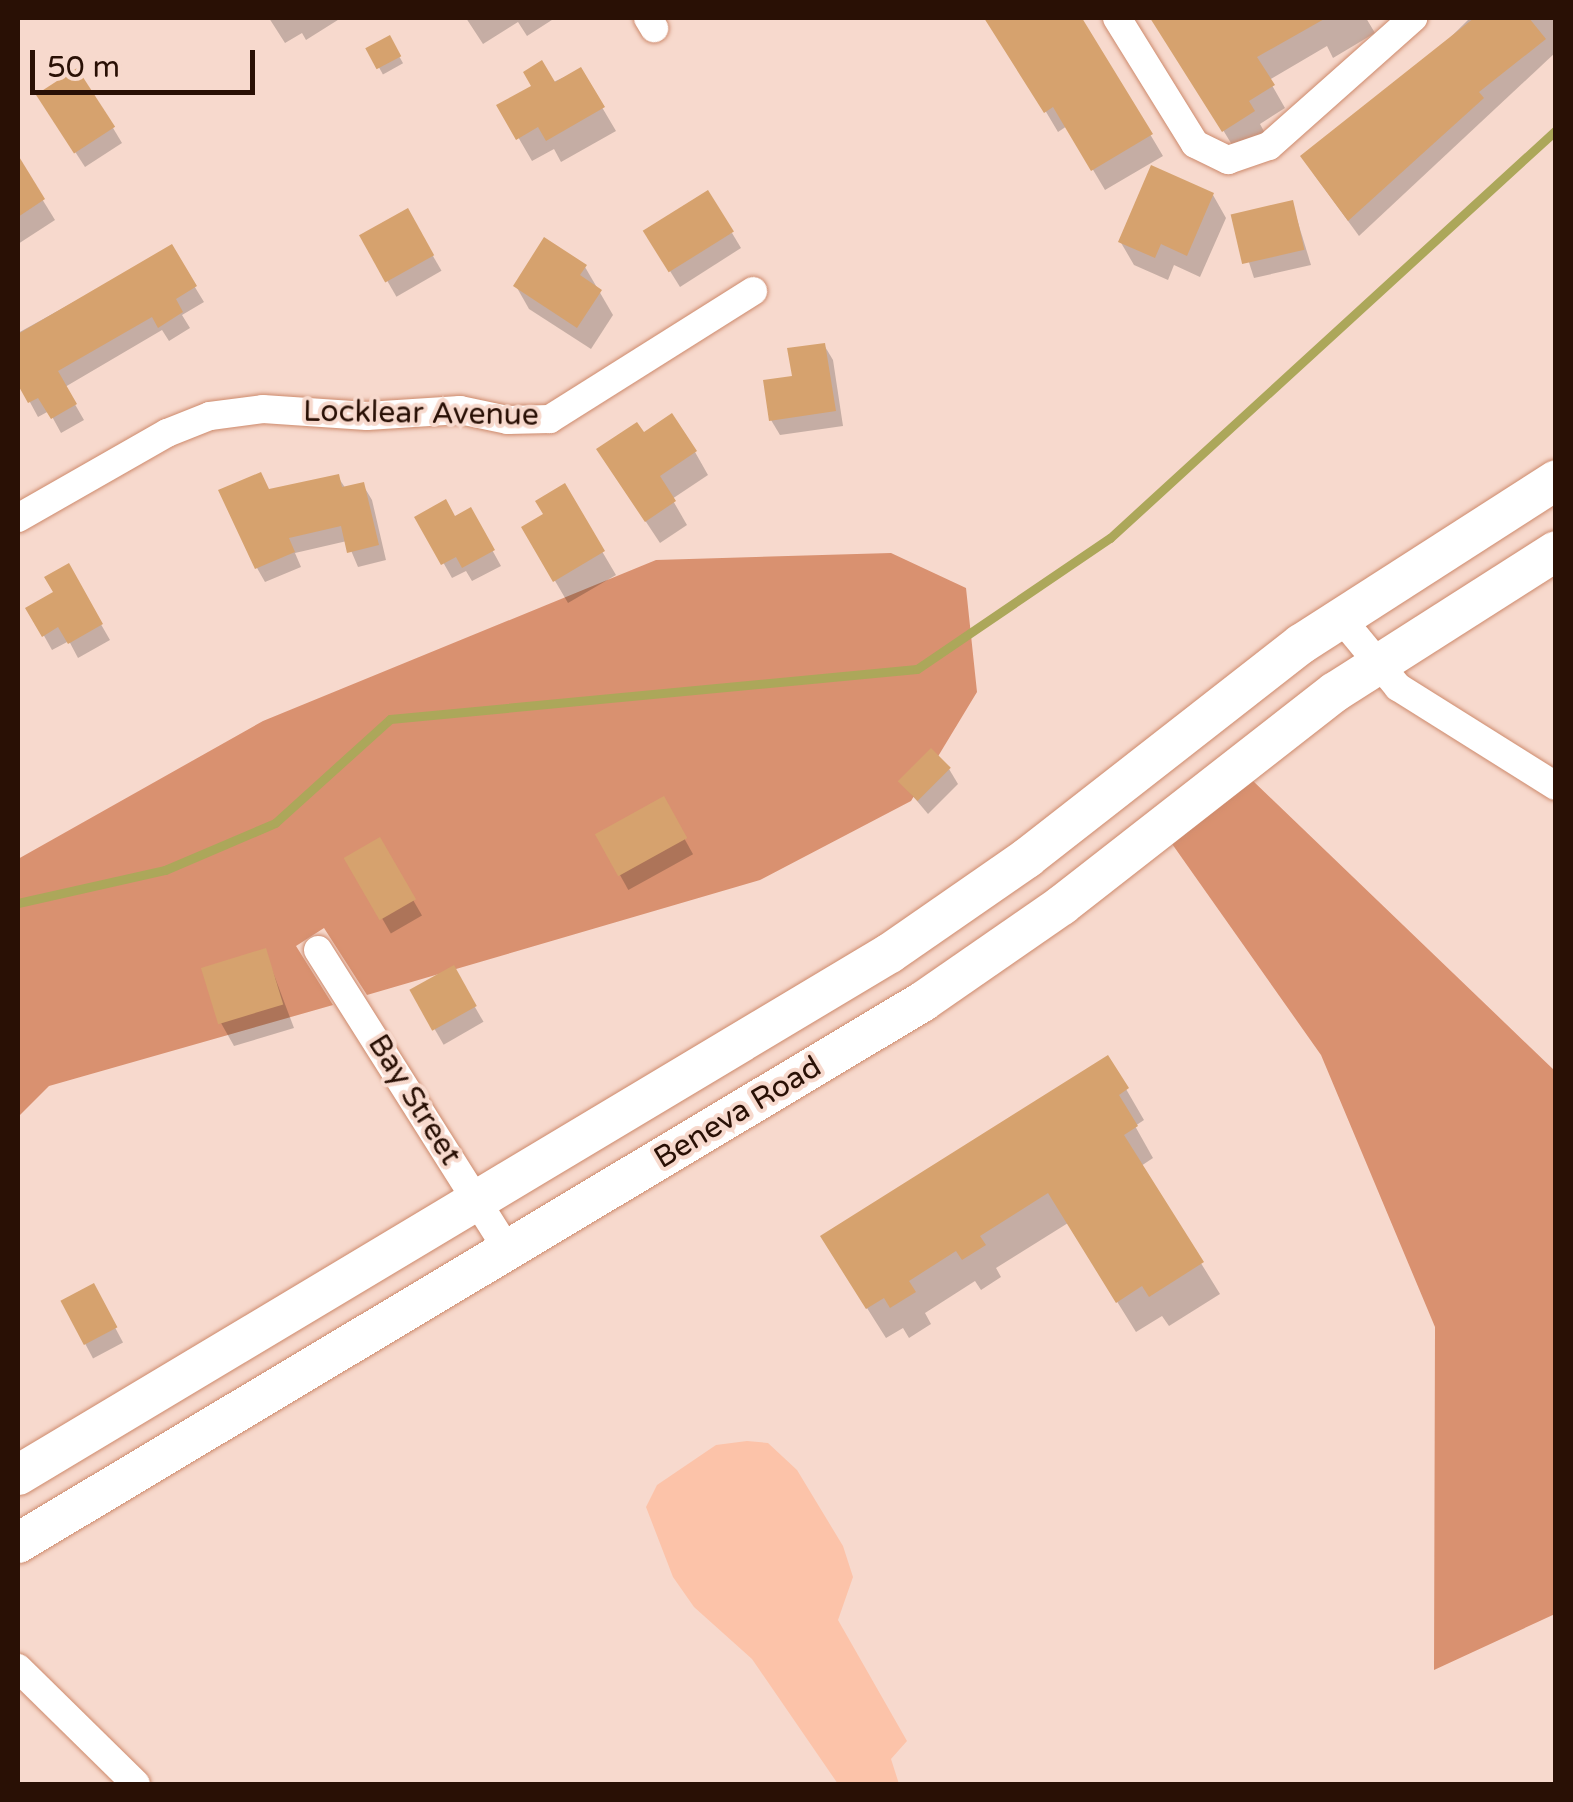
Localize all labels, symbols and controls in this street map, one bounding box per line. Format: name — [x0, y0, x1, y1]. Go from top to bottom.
scale bar — [35, 30, 260, 92]
text: 50 m — [47, 49, 120, 86]
street label: Locklear Avenue — [303, 394, 539, 434]
street label: Bay Street — [360, 1028, 468, 1172]
street label: Beneva Road — [648, 1049, 828, 1177]

